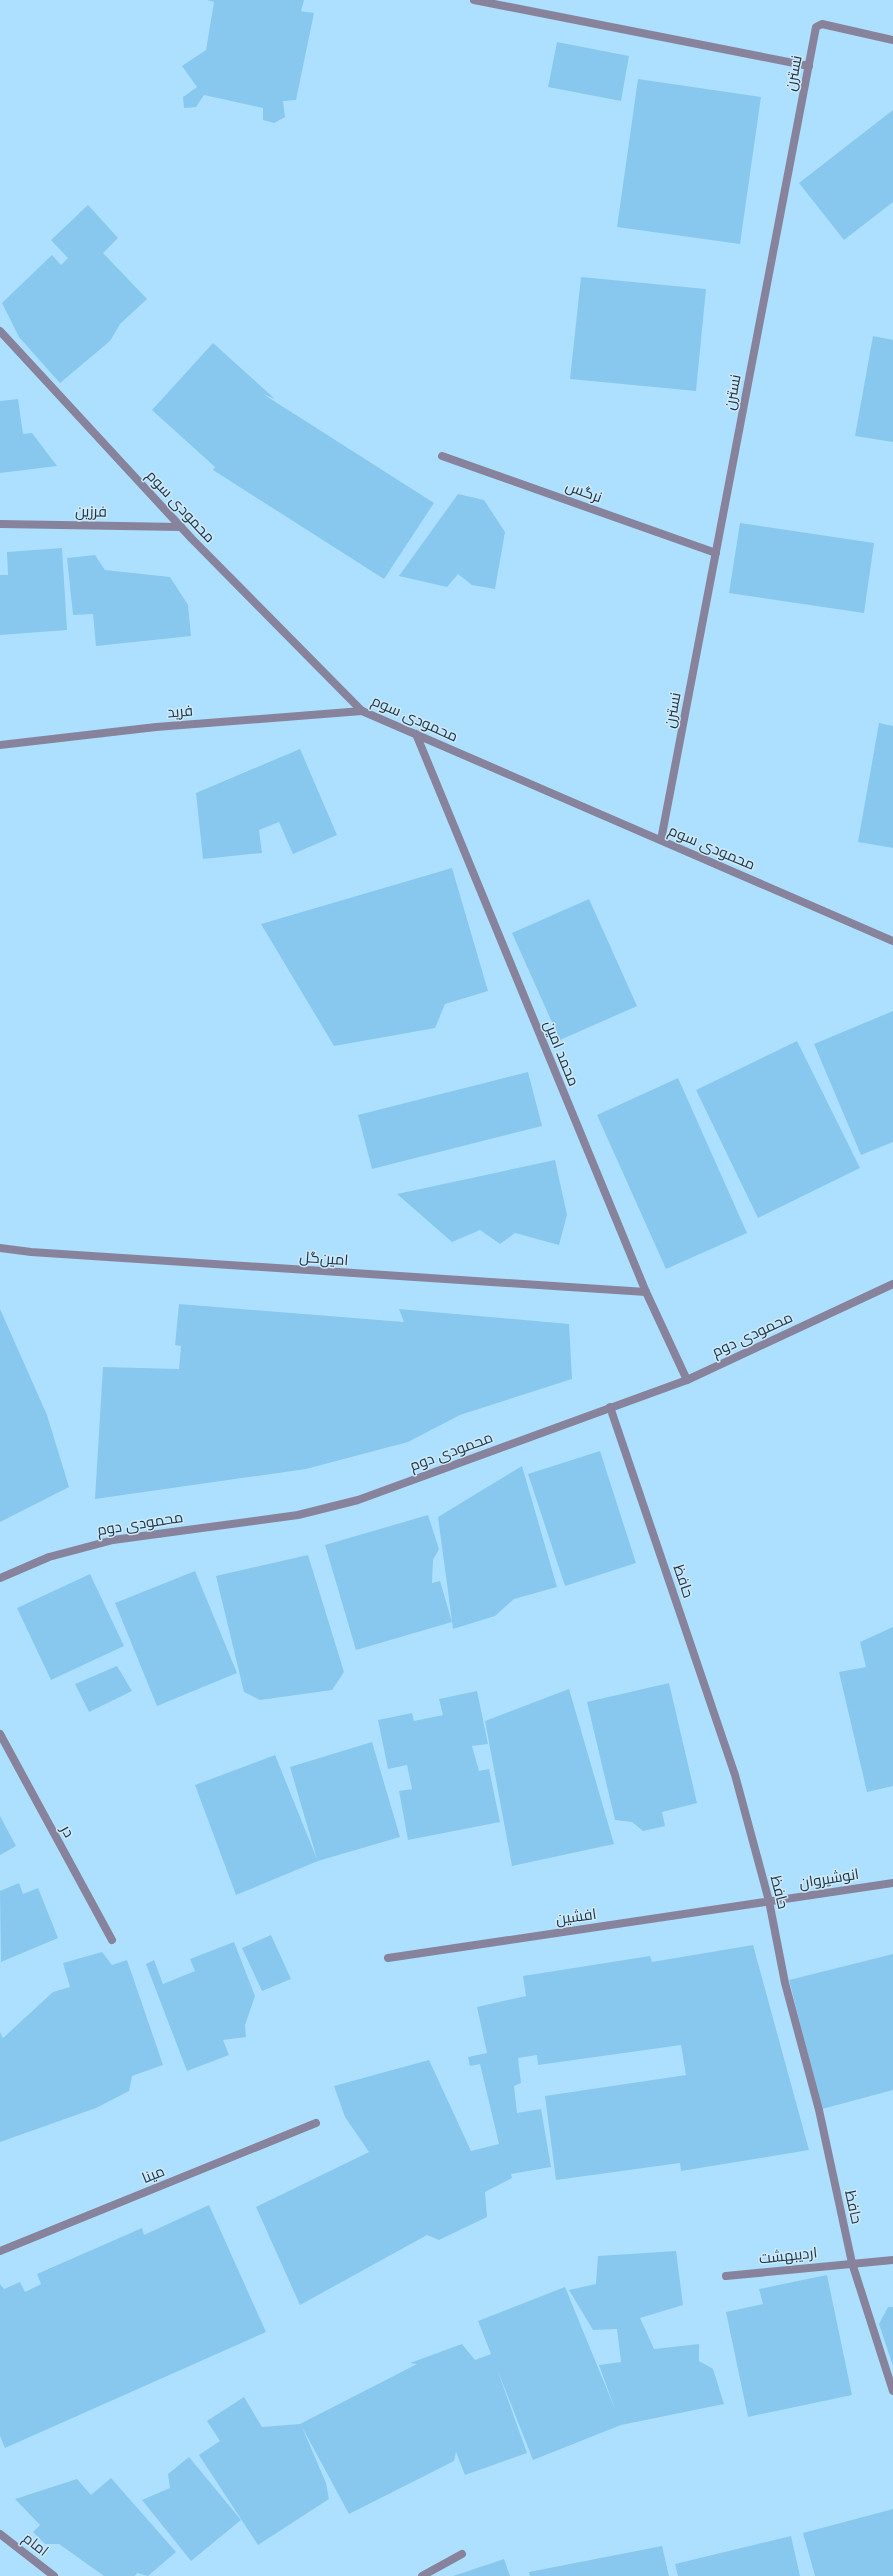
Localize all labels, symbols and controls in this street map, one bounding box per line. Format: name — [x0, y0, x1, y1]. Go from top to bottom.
street label: نسترن — [780, 54, 807, 93]
street label: نسترن — [719, 373, 746, 412]
street label: محمودی سوم — [142, 466, 219, 547]
street label: نرگس — [563, 476, 605, 507]
street label: فرزین — [75, 501, 107, 522]
street label: محمودی سوم — [368, 691, 461, 746]
street label: نسترن — [659, 691, 686, 730]
street label: فرید — [166, 700, 194, 722]
street label: محمودی سوم — [665, 820, 758, 875]
street label: محمد امین — [539, 1017, 584, 1089]
street label: امین‌گل — [299, 1247, 349, 1270]
street label: محمودی دوم — [709, 1307, 796, 1362]
street label: محمودی دوم — [407, 1427, 495, 1476]
street label: محمودی دوم — [96, 1507, 185, 1540]
street label: حافظ — [670, 1562, 698, 1600]
street label: در — [56, 1821, 79, 1841]
street label: انوشیروان — [798, 1864, 860, 1893]
street label: حافظ — [767, 1873, 793, 1911]
street label: افشین — [554, 1904, 598, 1929]
street label: مینا — [139, 2161, 167, 2187]
street label: حافظ — [841, 2188, 867, 2226]
street label: اردیبهشت — [758, 2242, 818, 2269]
street label: امام — [19, 2528, 53, 2561]

